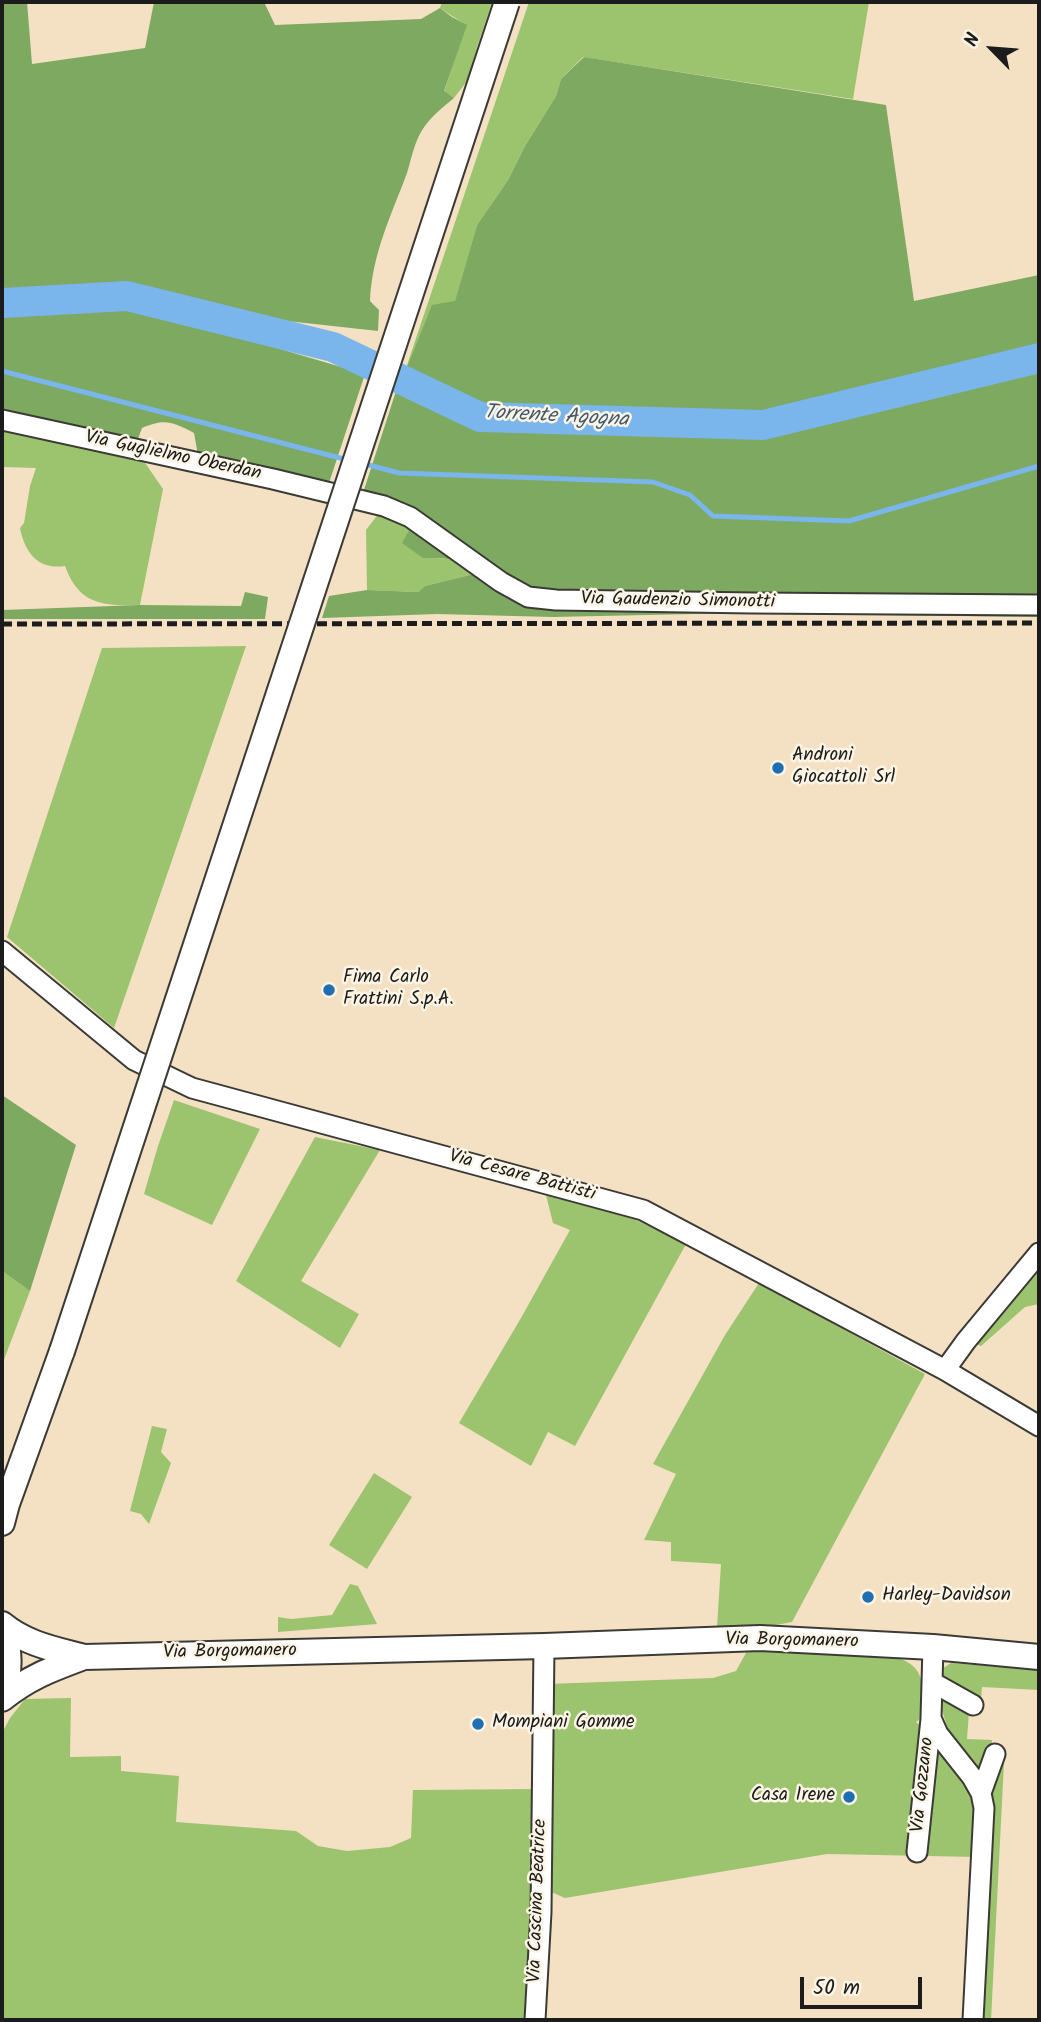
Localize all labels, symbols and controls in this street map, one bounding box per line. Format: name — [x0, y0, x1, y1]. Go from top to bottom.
north arrow — [957, 14, 1027, 84]
text: N — [957, 28, 989, 52]
water label: Torrente Agogna — [483, 402, 629, 434]
street label: Via Guglielmo Oberdan — [83, 427, 263, 487]
street label: Via Gaudenzio Simonotti — [581, 589, 775, 615]
place label: Androni Giocattoli Srl — [792, 746, 895, 790]
marker: Androni Giocattoli Srl — [770, 760, 786, 776]
place label: Fima Carlo Frattini S.p.A. — [343, 968, 454, 1012]
marker: Fima Carlo Frattini S.p.A. — [321, 982, 337, 998]
street label: Via Cesare Battisti — [446, 1146, 598, 1208]
place label: Harley-Davidson — [882, 1586, 1011, 1608]
marker: Harley-Davidson — [860, 1589, 876, 1605]
street label: Via Borgomanero — [725, 1629, 859, 1655]
street label: Via Borgomanero — [163, 1640, 297, 1666]
place label: Mompiani Gomme — [492, 1713, 635, 1735]
marker: Mompiani Gomme — [470, 1716, 486, 1732]
street label: Via Gozzano — [908, 1736, 940, 1834]
place label: Casa Irene — [751, 1786, 835, 1808]
marker: Casa Irene — [841, 1789, 857, 1805]
street label: Via Cascina Beatrice — [525, 1819, 553, 1983]
scale bar — [803, 1962, 926, 2006]
text: 50 m — [813, 1972, 860, 2005]

